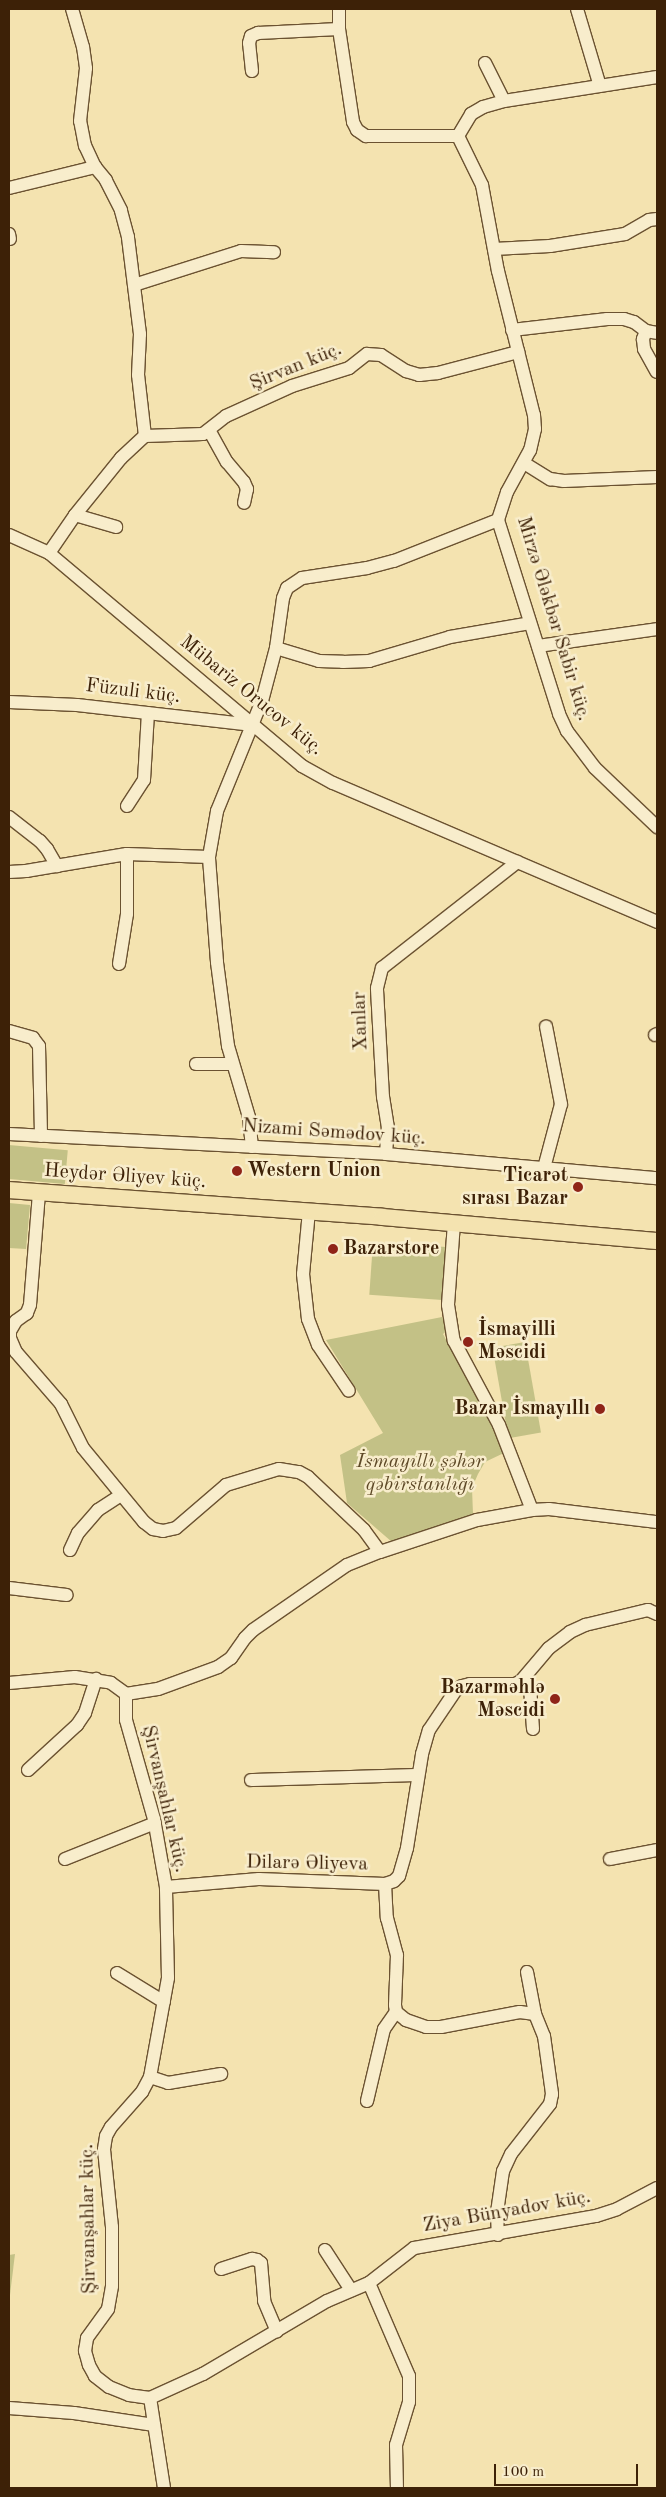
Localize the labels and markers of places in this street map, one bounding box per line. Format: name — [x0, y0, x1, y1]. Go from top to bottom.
place label: Western Union — [247, 1159, 381, 1183]
place label: Ticarət sırası Bazar — [462, 1164, 568, 1211]
marker: Western Union — [231, 1165, 243, 1177]
marker: Ticarət sırası Bazar — [572, 1181, 584, 1193]
place label: Bazarstore — [343, 1237, 439, 1261]
marker: Bazarstore — [327, 1243, 339, 1255]
place label: İsmayilli Məscidi — [478, 1318, 556, 1365]
marker: İsmayilli Məscidi — [462, 1336, 474, 1348]
place label: Bazar İsmayıllı — [454, 1397, 590, 1421]
marker: Bazar İsmayıllı — [594, 1403, 606, 1415]
place label: Bazarməhlə Məscidi — [440, 1676, 545, 1723]
marker: Bazarməhlə Məscidi — [549, 1693, 561, 1705]

